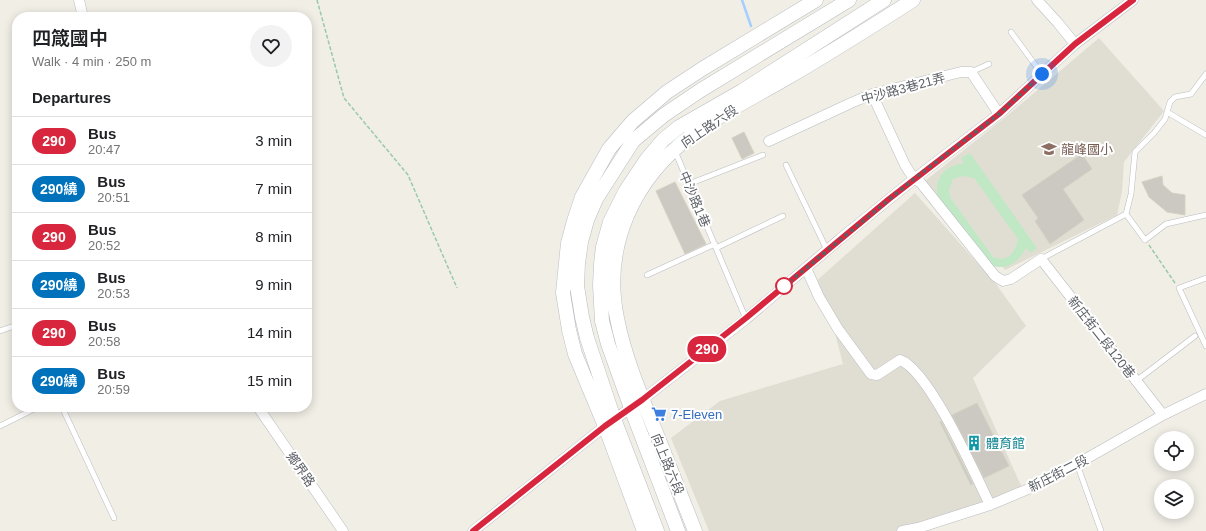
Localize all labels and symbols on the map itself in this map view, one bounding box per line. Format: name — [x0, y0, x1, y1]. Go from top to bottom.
your location — [1032, 64, 1052, 84]
street label: 中沙路3巷21弄 — [859, 70, 947, 107]
street label: 向上路六段 — [678, 102, 740, 151]
school or university icon: 龍峰國小 — [1040, 140, 1058, 158]
place label: 龍峰國小 — [1061, 142, 1113, 157]
street label: 中沙路1巷 — [676, 169, 713, 229]
unlabelled marker — [775, 277, 793, 295]
street label: 新庄街二段120巷 — [1065, 293, 1138, 381]
line badge: 290 — [684, 336, 730, 362]
supermarket icon: 7-Eleven — [650, 405, 668, 423]
place label: 7-Eleven — [671, 407, 722, 422]
street label: 向上路六段 — [648, 431, 687, 497]
building icon: 體育館 — [965, 434, 983, 452]
place label: 體育館 — [986, 436, 1025, 451]
street label: 鄉界路 — [283, 449, 318, 490]
street label: 新庄街二段 — [1026, 452, 1091, 495]

